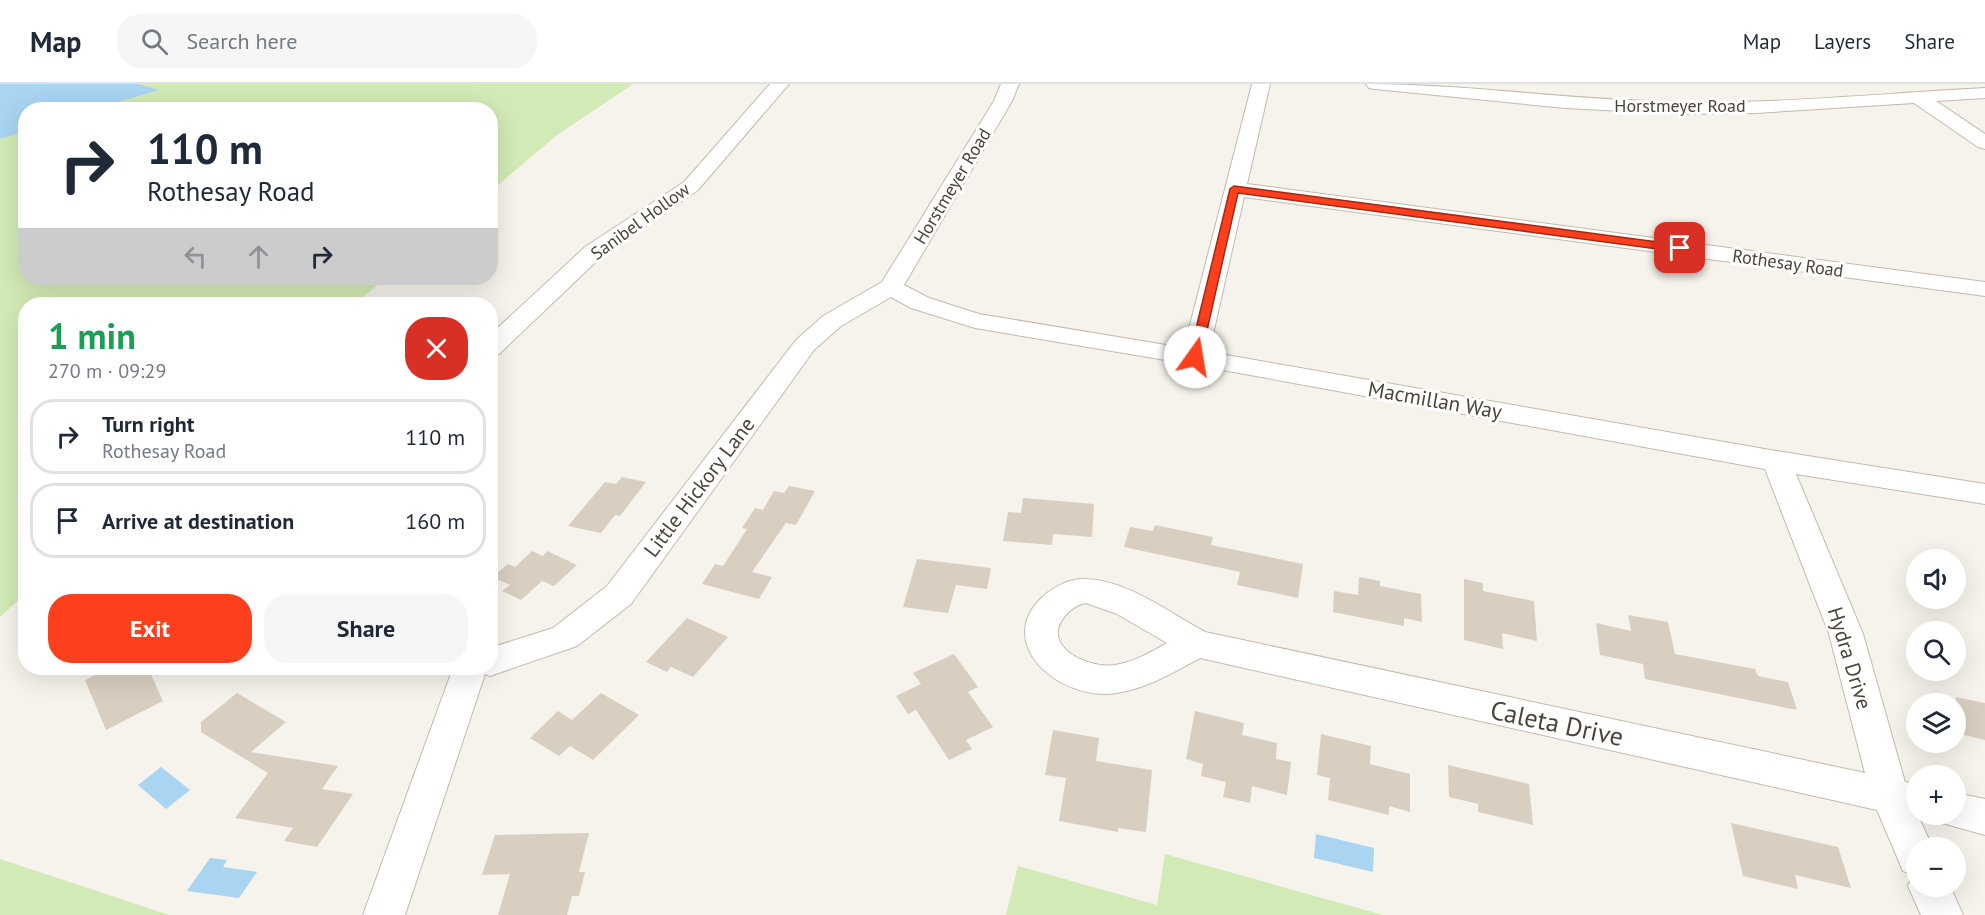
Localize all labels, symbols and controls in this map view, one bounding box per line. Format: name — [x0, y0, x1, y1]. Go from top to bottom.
search box — [117, 14, 537, 68]
text: Map — [30, 23, 81, 60]
icon: search — [138, 25, 171, 58]
text: Search here — [186, 27, 297, 55]
text: Map — [1743, 28, 1781, 55]
text: Layers — [1814, 28, 1871, 55]
text: Share — [1904, 28, 1955, 55]
street label: Horstmeyer Road — [1614, 94, 1746, 117]
text: 110 m — [147, 121, 263, 176]
street label: Horstmeyer Road — [908, 124, 996, 248]
icon: right — [48, 126, 126, 204]
text: Rothesay Road — [147, 174, 315, 208]
street label: Sanibel Hollow — [586, 177, 695, 265]
pin — [1654, 222, 1705, 273]
icon: arrive — [1663, 231, 1696, 264]
icon: left — [179, 240, 212, 273]
icon: ahead — [242, 240, 275, 273]
icon: right — [305, 240, 338, 273]
street label: Rothesay Road — [1731, 244, 1845, 282]
text: 1 min — [48, 312, 136, 359]
button: close — [405, 317, 468, 380]
position arrow — [1163, 325, 1227, 389]
text: 270 m · 09:29 — [48, 358, 166, 384]
street label: Macmillan Way — [1366, 375, 1504, 425]
text: Turn right — [102, 410, 194, 438]
street label: Little Hickory Lane — [638, 412, 760, 562]
icon: right — [51, 420, 84, 453]
text: 110 m — [405, 423, 465, 451]
text: Rothesay Road — [102, 438, 226, 464]
icon: arrive — [51, 504, 84, 537]
text: Arrive at destination — [102, 507, 294, 535]
text: 160 m — [405, 507, 465, 535]
map controls — [1906, 549, 1966, 897]
button: sound — [1906, 549, 1966, 609]
button: Exit — [48, 594, 252, 663]
button: Share — [264, 594, 468, 663]
street label: Hydra Drive — [1822, 604, 1878, 712]
button: search — [1906, 621, 1966, 681]
street label: Caleta Drive — [1488, 693, 1626, 753]
button: layers — [1906, 693, 1966, 753]
button: + — [1906, 765, 1966, 825]
button: − — [1906, 837, 1966, 897]

